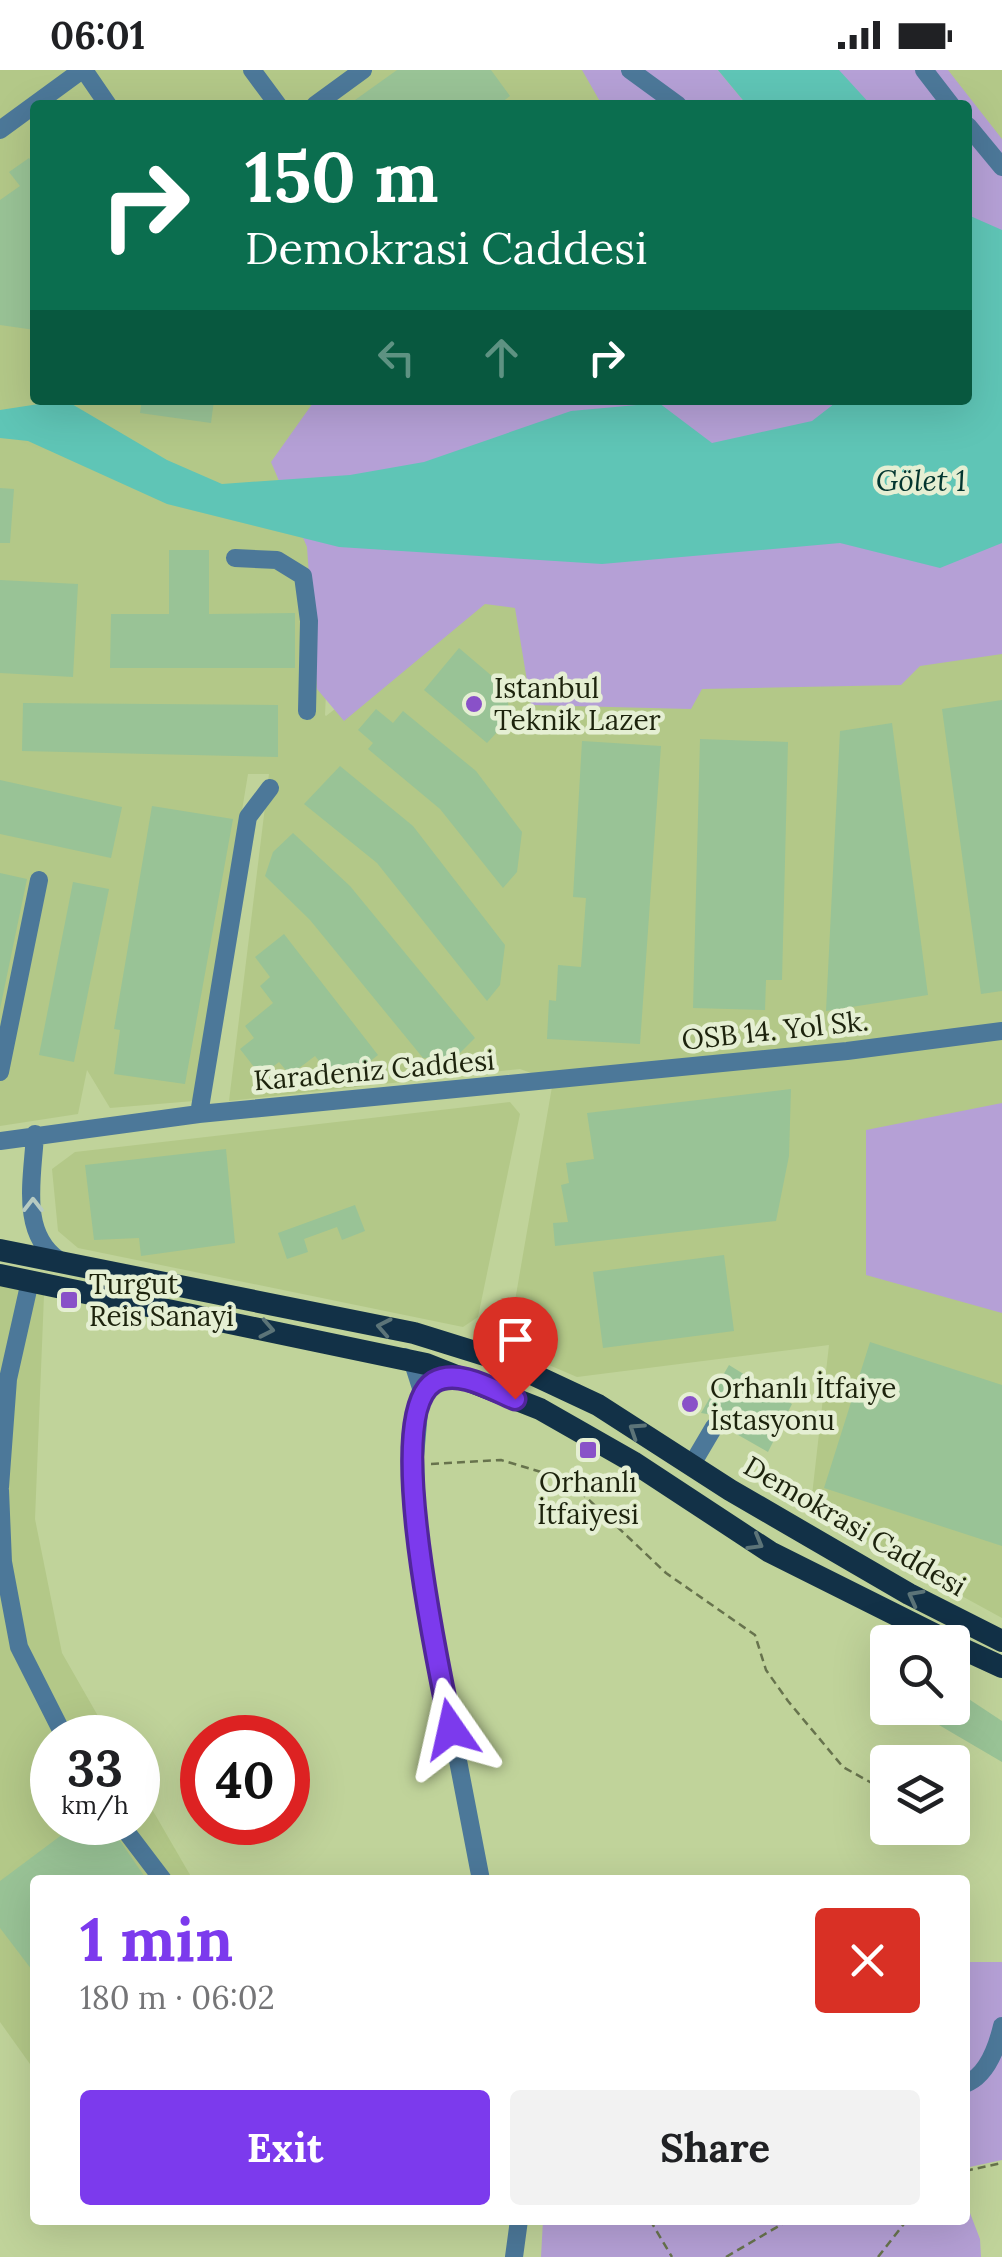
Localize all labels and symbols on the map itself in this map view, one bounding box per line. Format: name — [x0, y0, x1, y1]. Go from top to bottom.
water label: Gölet 1 — [876, 461, 966, 499]
place label: Istanbul Teknik Lazer — [494, 670, 661, 738]
marker: Istanbul Teknik Lazer — [463, 693, 485, 715]
street label: OSB 14. Yol Sk. — [680, 1002, 870, 1058]
street label: Karadeniz Caddesi — [252, 1042, 496, 1098]
one-way arrow — [22, 1196, 44, 1212]
place label: Turgut Reis Sanayi — [89, 1266, 234, 1334]
marker: Turgut Reis Sanayi — [58, 1289, 80, 1311]
pin — [473, 1297, 558, 1400]
one-way arrow — [376, 1317, 393, 1338]
one-way arrow — [258, 1318, 275, 1339]
place label: Orhanlı İtfaiye İstasyonu — [710, 1370, 896, 1438]
marker: Orhanlı İtfaiye İstasyonu — [679, 1393, 701, 1415]
one-way arrow — [629, 1423, 647, 1442]
marker: Orhanlı İtfaiyesi — [577, 1439, 599, 1461]
street label: Demokrasi Caddesi — [737, 1448, 973, 1604]
place label: Orhanlı İtfaiyesi — [537, 1464, 639, 1532]
one-way arrow — [745, 1531, 763, 1551]
one-way arrow — [908, 1589, 926, 1609]
position arrow — [399, 1677, 503, 1781]
speed limit sign: 40 — [180, 1715, 310, 1845]

